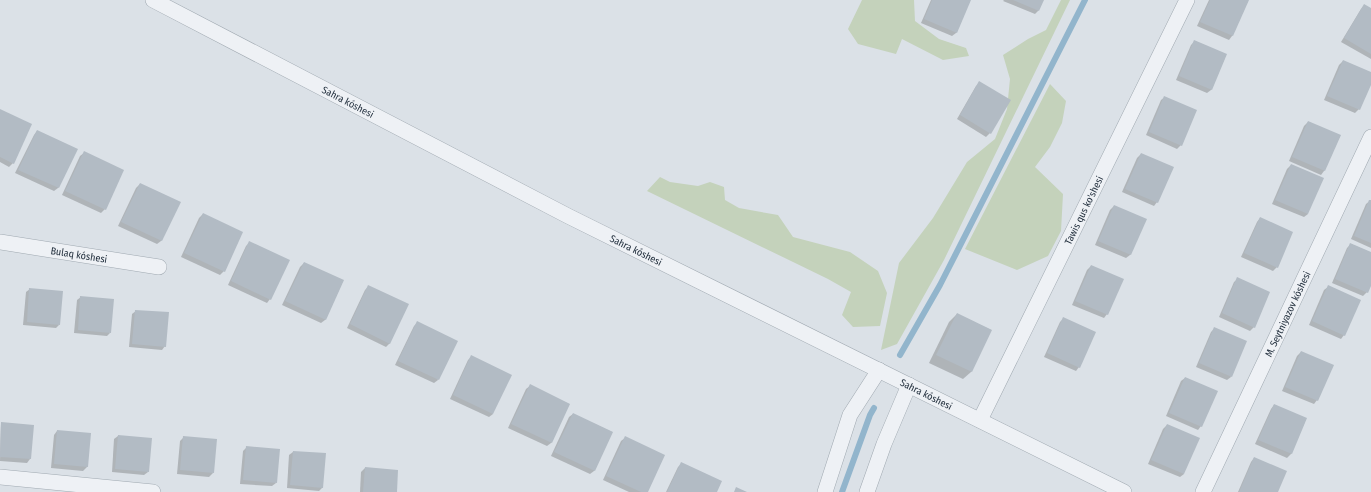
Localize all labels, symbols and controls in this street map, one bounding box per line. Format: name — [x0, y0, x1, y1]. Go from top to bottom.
street label: Sahra kóshesi — [320, 84, 376, 121]
street label: Tawis qus ko'shesi — [1062, 174, 1106, 247]
street label: Sahra kóshesi — [608, 233, 664, 269]
street label: Bulaq kóshesi — [50, 245, 108, 266]
street label: M. Seytniyazov kóshesi — [1263, 270, 1314, 359]
street label: Sahra kóshesi — [898, 377, 954, 413]

